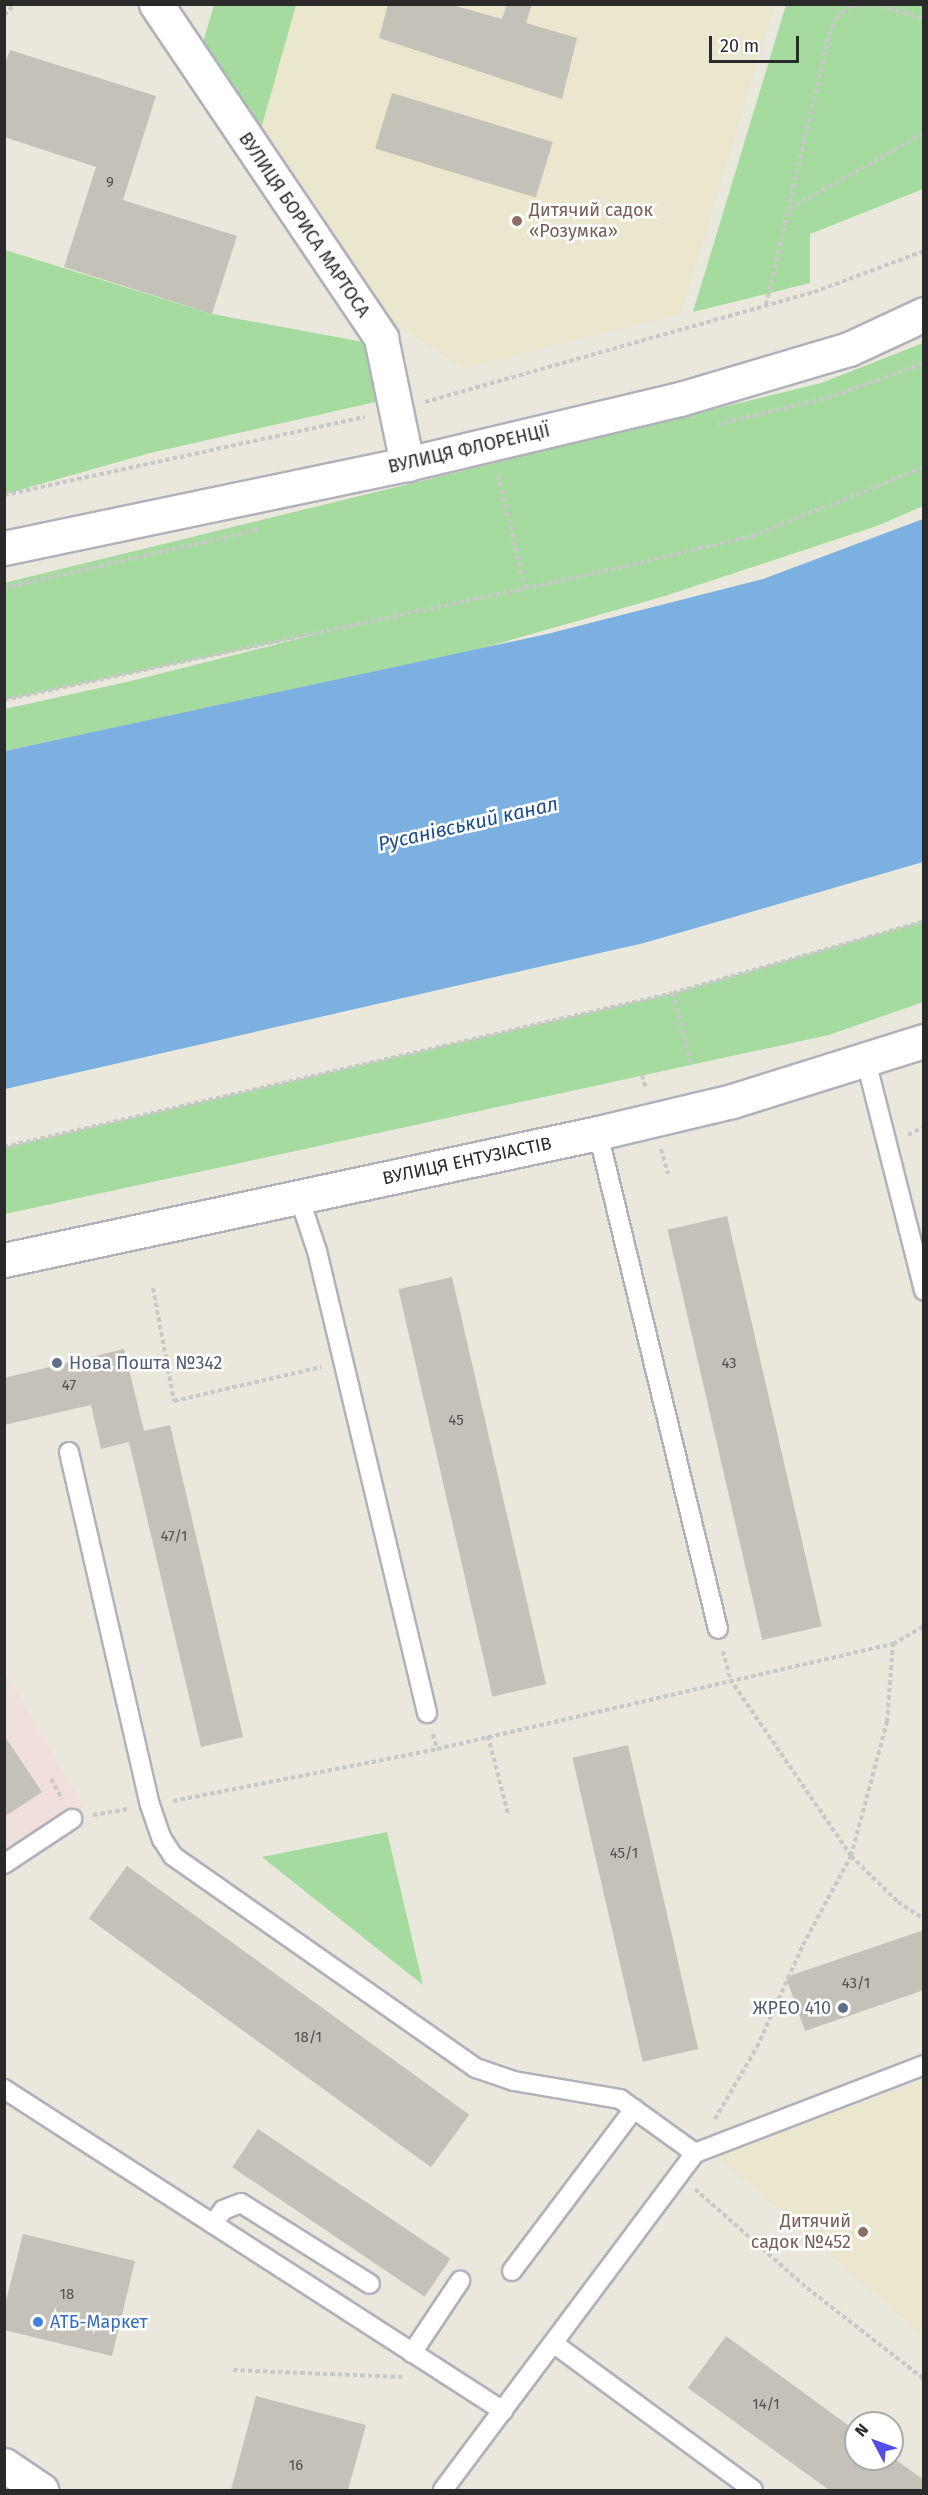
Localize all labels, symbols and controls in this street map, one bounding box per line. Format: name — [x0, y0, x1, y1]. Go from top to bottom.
scale bar — [712, 24, 802, 62]
text: 20 m — [720, 35, 759, 57]
street label: ВУЛИЦЯ БОРИСА МАРТОСА — [234, 128, 374, 322]
house number: 9 — [106, 174, 114, 192]
place label: Дитячий садок «Розумка» — [529, 200, 653, 242]
marker: Дитячий садок «Розумка» — [510, 214, 524, 228]
street label: ВУЛИЦЯ ФЛОРЕНЦІЇ — [386, 420, 552, 478]
water label: Русанівський канал — [376, 792, 560, 856]
street label: ВУЛИЦЯ ЕНТУЗІАСТІВ — [381, 1133, 553, 1189]
place label: Нова Пошта №342 — [69, 1352, 222, 1374]
house number: 43 — [721, 1355, 737, 1373]
marker: Нова Пошта №342 — [50, 1356, 64, 1370]
house number: 47 — [62, 1377, 76, 1395]
house number: 45 — [448, 1412, 464, 1430]
house number: 47/1 — [160, 1528, 188, 1546]
house number: 45/1 — [610, 1845, 638, 1863]
house number: 43/1 — [842, 1975, 870, 1993]
place label: ЖРЕО 410 — [753, 1997, 831, 2019]
marker: ЖРЕО 410 — [836, 2001, 850, 2015]
house number: 18/1 — [294, 2029, 322, 2047]
place label: Дитячий садок №452 — [751, 2211, 851, 2254]
marker: Дитячий садок №452 — [856, 2225, 870, 2239]
house number: 18 — [60, 2286, 74, 2304]
place label: АТБ-Маркет — [50, 2311, 148, 2333]
marker: АТБ-Маркет — [31, 2315, 45, 2329]
house number: 14/1 — [752, 2396, 780, 2414]
north arrow — [844, 2411, 904, 2471]
text: N — [851, 2420, 872, 2440]
house number: 16 — [289, 2457, 303, 2475]

